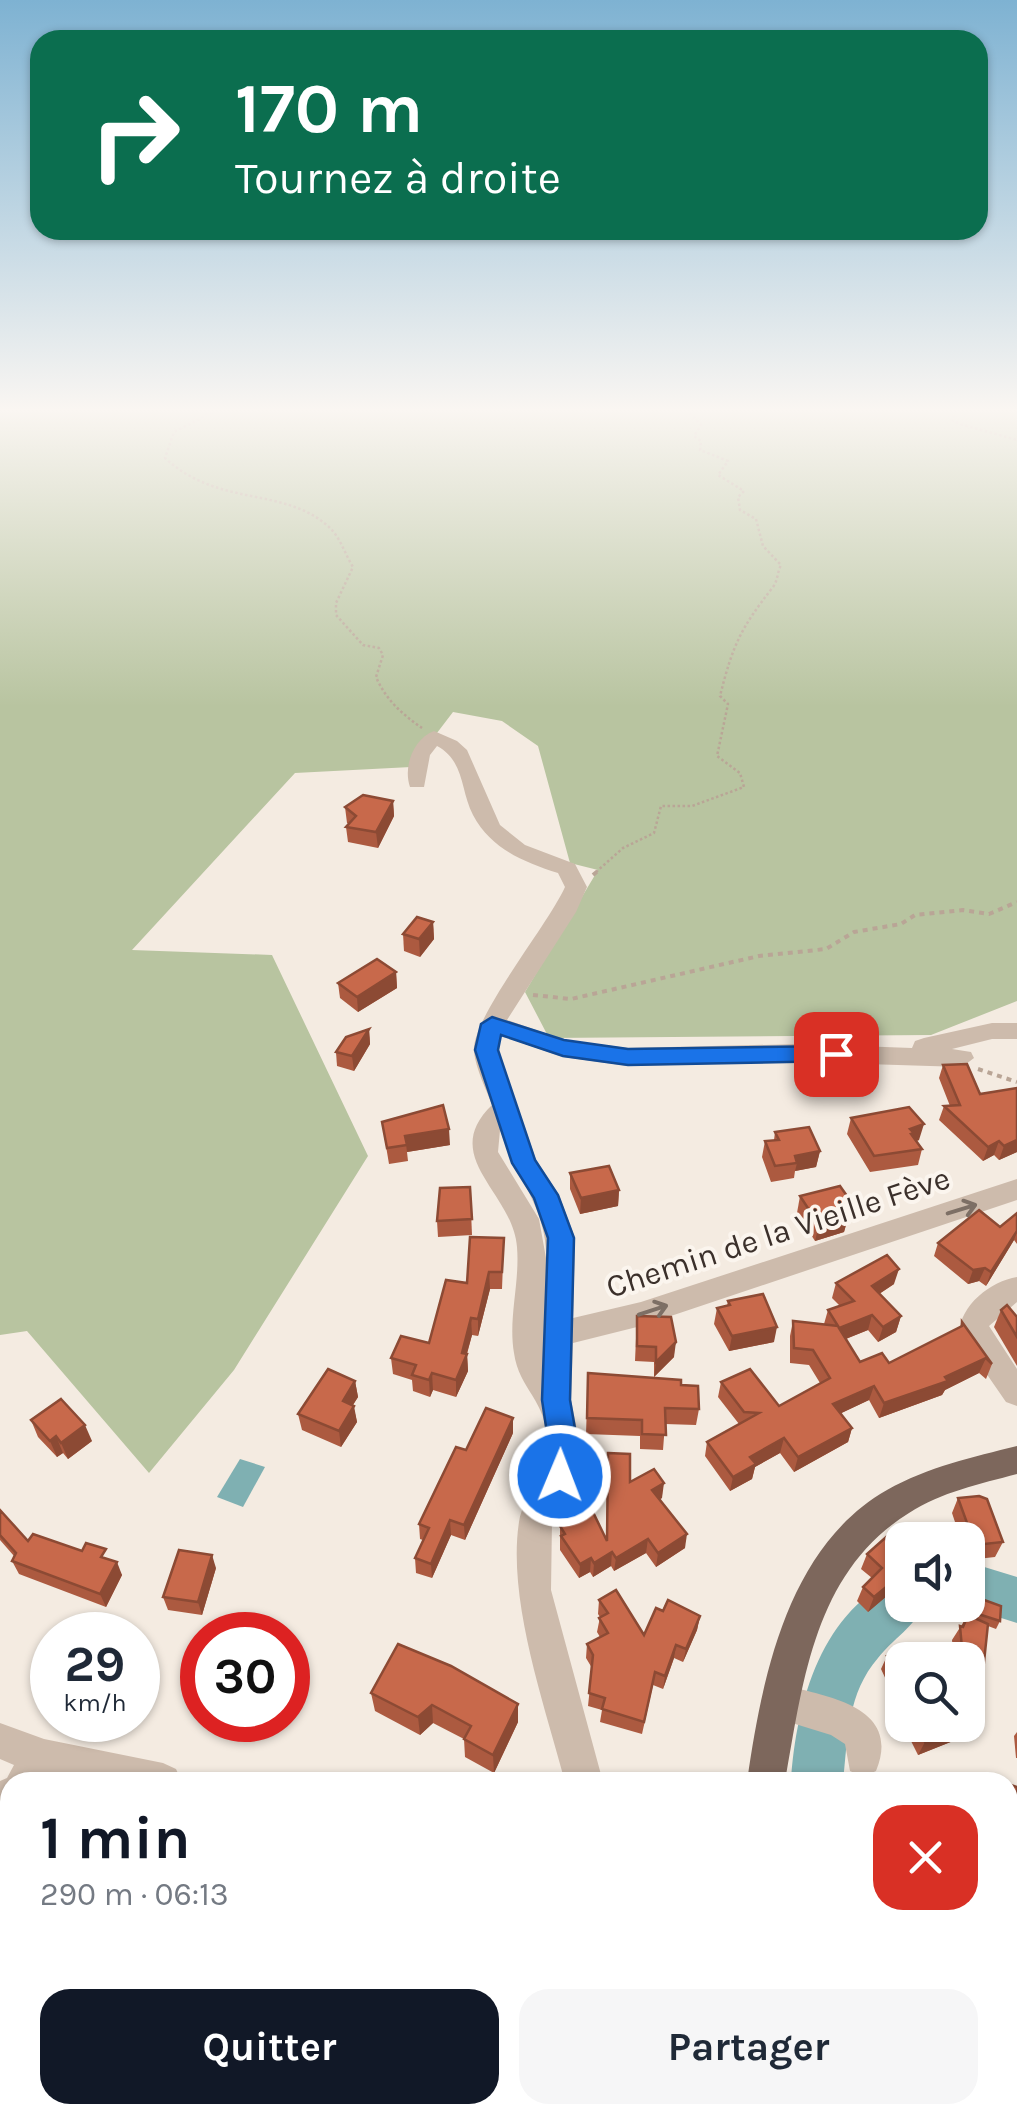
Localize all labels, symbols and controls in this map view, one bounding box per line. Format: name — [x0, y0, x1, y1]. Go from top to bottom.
text: 170 m — [235, 68, 423, 150]
icon: right — [70, 70, 200, 200]
text: Tournez à droite — [235, 152, 561, 204]
pin — [794, 1012, 879, 1097]
icon: arrive — [809, 1027, 864, 1082]
street label: Chemin de la Vieille Fève — [602, 1159, 955, 1306]
one-way arrow — [946, 1199, 978, 1217]
one-way arrow — [637, 1299, 669, 1317]
position arrow — [508, 1424, 612, 1528]
map controls — [885, 1522, 985, 1742]
button: sound — [885, 1522, 985, 1622]
speed limit sign: 30 — [180, 1612, 310, 1742]
text: 29 — [65, 1635, 125, 1694]
button: search — [885, 1642, 985, 1742]
text: km/h — [63, 1688, 127, 1717]
text: 1 min — [40, 1803, 191, 1873]
button: close — [873, 1805, 978, 1910]
text: 290 m · 06:13 — [40, 1876, 229, 1913]
button: Quitter — [40, 1989, 499, 2104]
button: Partager — [519, 1989, 978, 2104]

